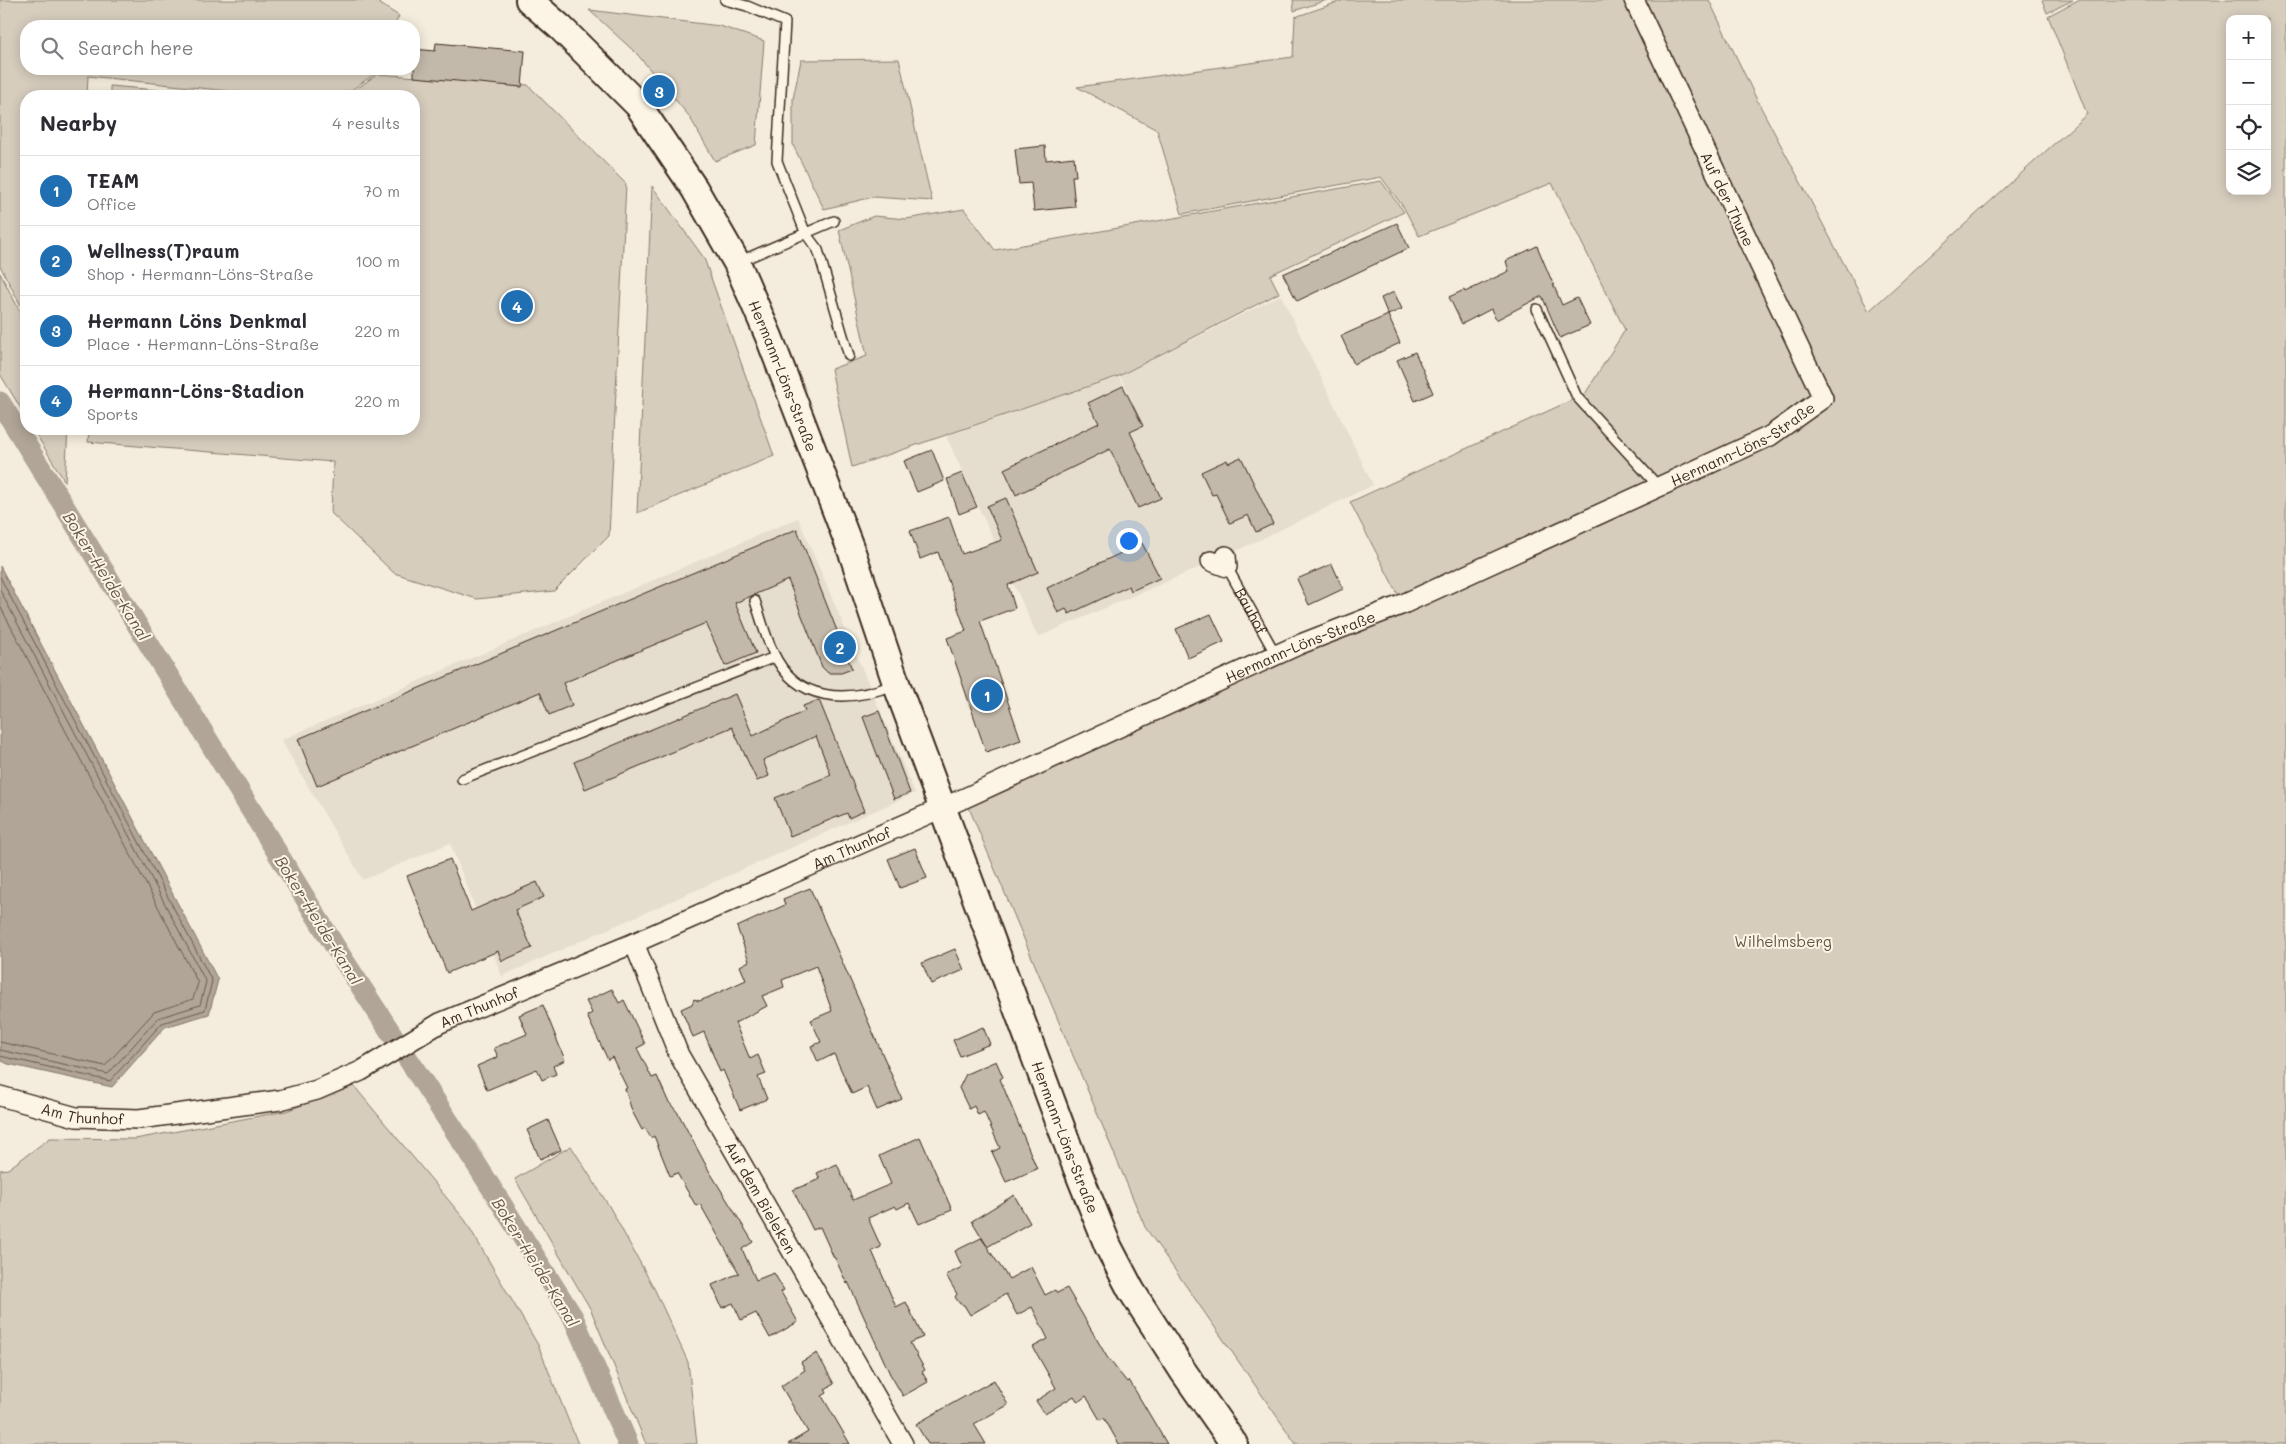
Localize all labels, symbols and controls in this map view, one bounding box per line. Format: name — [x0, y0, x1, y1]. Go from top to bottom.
map controls — [2226, 15, 2271, 195]
button: + — [2226, 15, 2271, 60]
search box — [20, 20, 420, 75]
icon: search — [38, 34, 66, 62]
text: Search here — [78, 35, 194, 60]
button: − — [2226, 60, 2271, 105]
pin: 3 — [643, 72, 675, 110]
button: locate — [2226, 105, 2271, 150]
text: Nearby — [40, 109, 117, 136]
text: 4 results — [332, 112, 400, 133]
street label: Auf der Thune — [1696, 148, 1760, 250]
button: layers — [2226, 150, 2271, 195]
text: TEAM — [87, 168, 139, 193]
text: 1 — [52, 180, 60, 201]
text: 70 m — [363, 180, 400, 201]
text: Office — [87, 193, 136, 214]
text: Wellness(T)raum — [87, 238, 239, 263]
text: 2 — [52, 250, 60, 271]
text: 100 m — [355, 250, 400, 271]
text: Shop · Hermann-Löns-Straße — [87, 263, 314, 284]
pin: 4 — [501, 287, 533, 325]
street label: Hermann-Löns-Straße — [744, 297, 822, 454]
text: Hermann Löns Denkmal — [87, 308, 307, 333]
text: 3 — [51, 320, 61, 341]
text: 220 m — [354, 320, 400, 341]
text: Place · Hermann-Löns-Straße — [87, 333, 319, 354]
text: Hermann-Löns-Stadion — [87, 378, 304, 403]
text: 4 — [51, 390, 61, 411]
text: 220 m — [354, 390, 400, 411]
street label: Hermann-Löns-Straße — [1667, 397, 1819, 490]
text: Sports — [87, 403, 138, 424]
water label: Boker-Heide-Kanal — [59, 508, 155, 644]
your location — [1116, 528, 1142, 554]
street label: Bauhof — [1230, 584, 1273, 638]
street label: Hermann-Löns-Straße — [1222, 606, 1378, 687]
pin: 2 — [824, 628, 856, 666]
pin: 1 — [971, 676, 1003, 714]
street label: Am Thunhof — [809, 821, 895, 874]
water label: Boker-Heide-Kanal — [271, 852, 367, 988]
park label: Wilhelmsberg — [1734, 931, 1832, 951]
street label: Am Thunhof — [436, 981, 523, 1032]
street label: Hermann-Löns-Straße — [1027, 1058, 1104, 1216]
street label: Am Thunhof — [39, 1098, 125, 1129]
street label: Auf dem Bieleken — [721, 1137, 801, 1257]
water label: Boker-Heide-Kanal — [488, 1194, 584, 1330]

